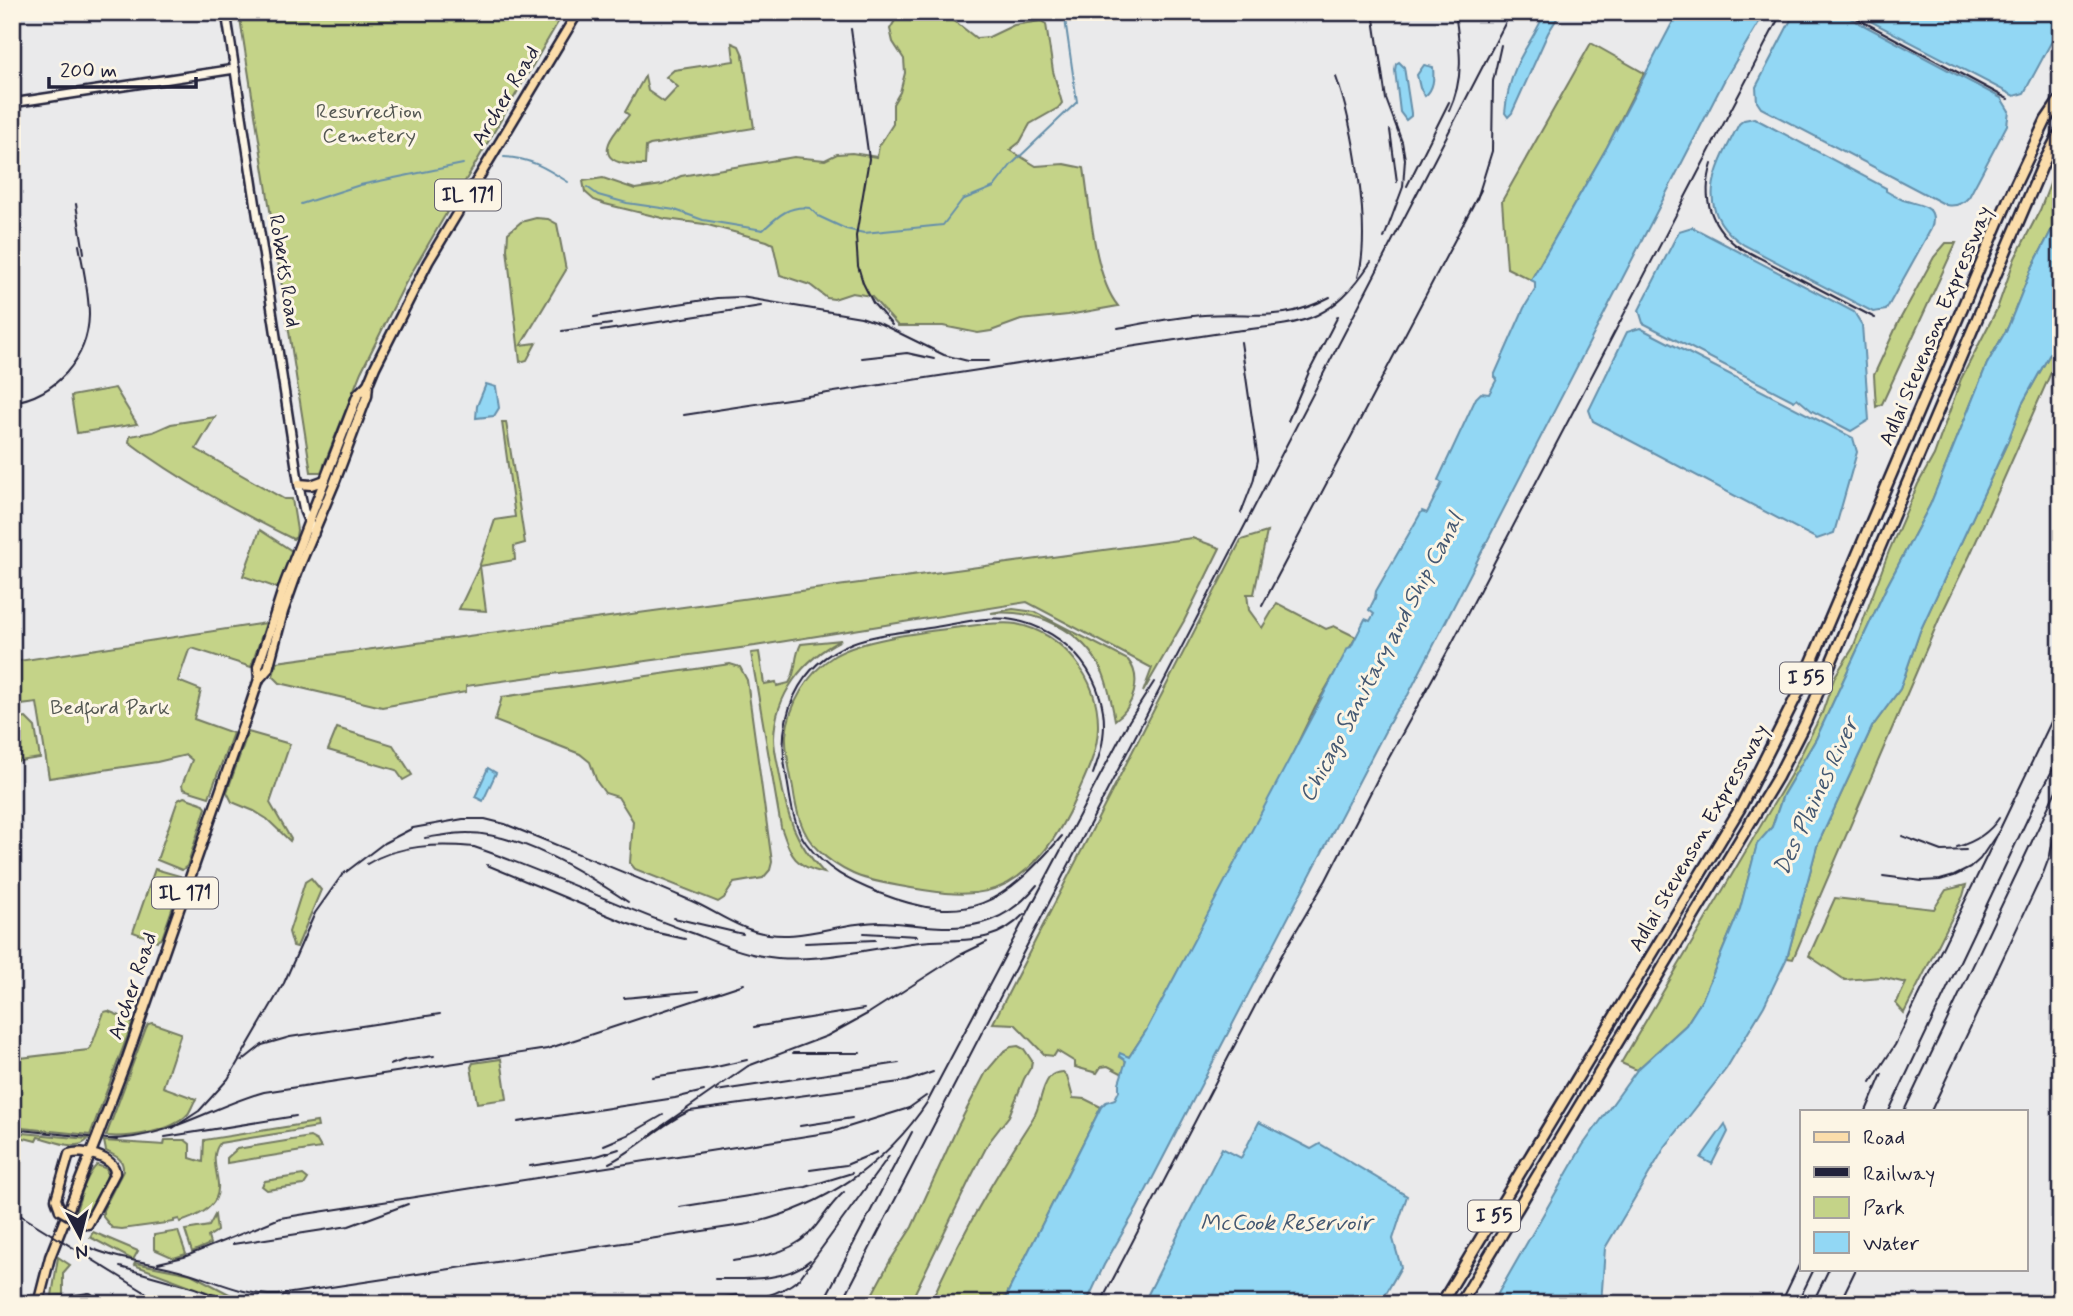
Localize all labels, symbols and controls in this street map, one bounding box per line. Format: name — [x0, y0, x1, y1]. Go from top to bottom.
street label: Archer Road — [465, 41, 547, 151]
scale bar — [49, 46, 196, 90]
text: 200 m — [60, 57, 117, 85]
park label: Resurrection Cemetery — [316, 98, 422, 150]
road number: IL 171 — [435, 180, 501, 210]
street label: Adlai Stevenson Expressway — [1873, 202, 1999, 450]
street label: Roberts Road — [261, 213, 307, 329]
water label: Chicago Sanitary and Ship Canal — [1293, 506, 1472, 808]
road number: I 55 — [1780, 663, 1832, 694]
park label: Bedford Park — [50, 694, 170, 724]
water label: Des Plaines River — [1767, 710, 1868, 881]
street label: Adlai Stevenson Expressway — [1622, 719, 1776, 957]
road number: IL 171 — [152, 878, 218, 908]
street label: Archer Road — [102, 929, 164, 1043]
legend — [1800, 1110, 2028, 1270]
text: Road — [1863, 1124, 1905, 1152]
text: Railway — [1863, 1160, 1935, 1188]
text: Park — [1863, 1194, 1905, 1222]
north arrow — [46, 1200, 116, 1270]
road number: I 55 — [1468, 1200, 1520, 1232]
water label: McCook Reservoir — [1200, 1209, 1375, 1239]
text: Water — [1863, 1230, 1919, 1258]
text: N — [74, 1238, 90, 1265]

